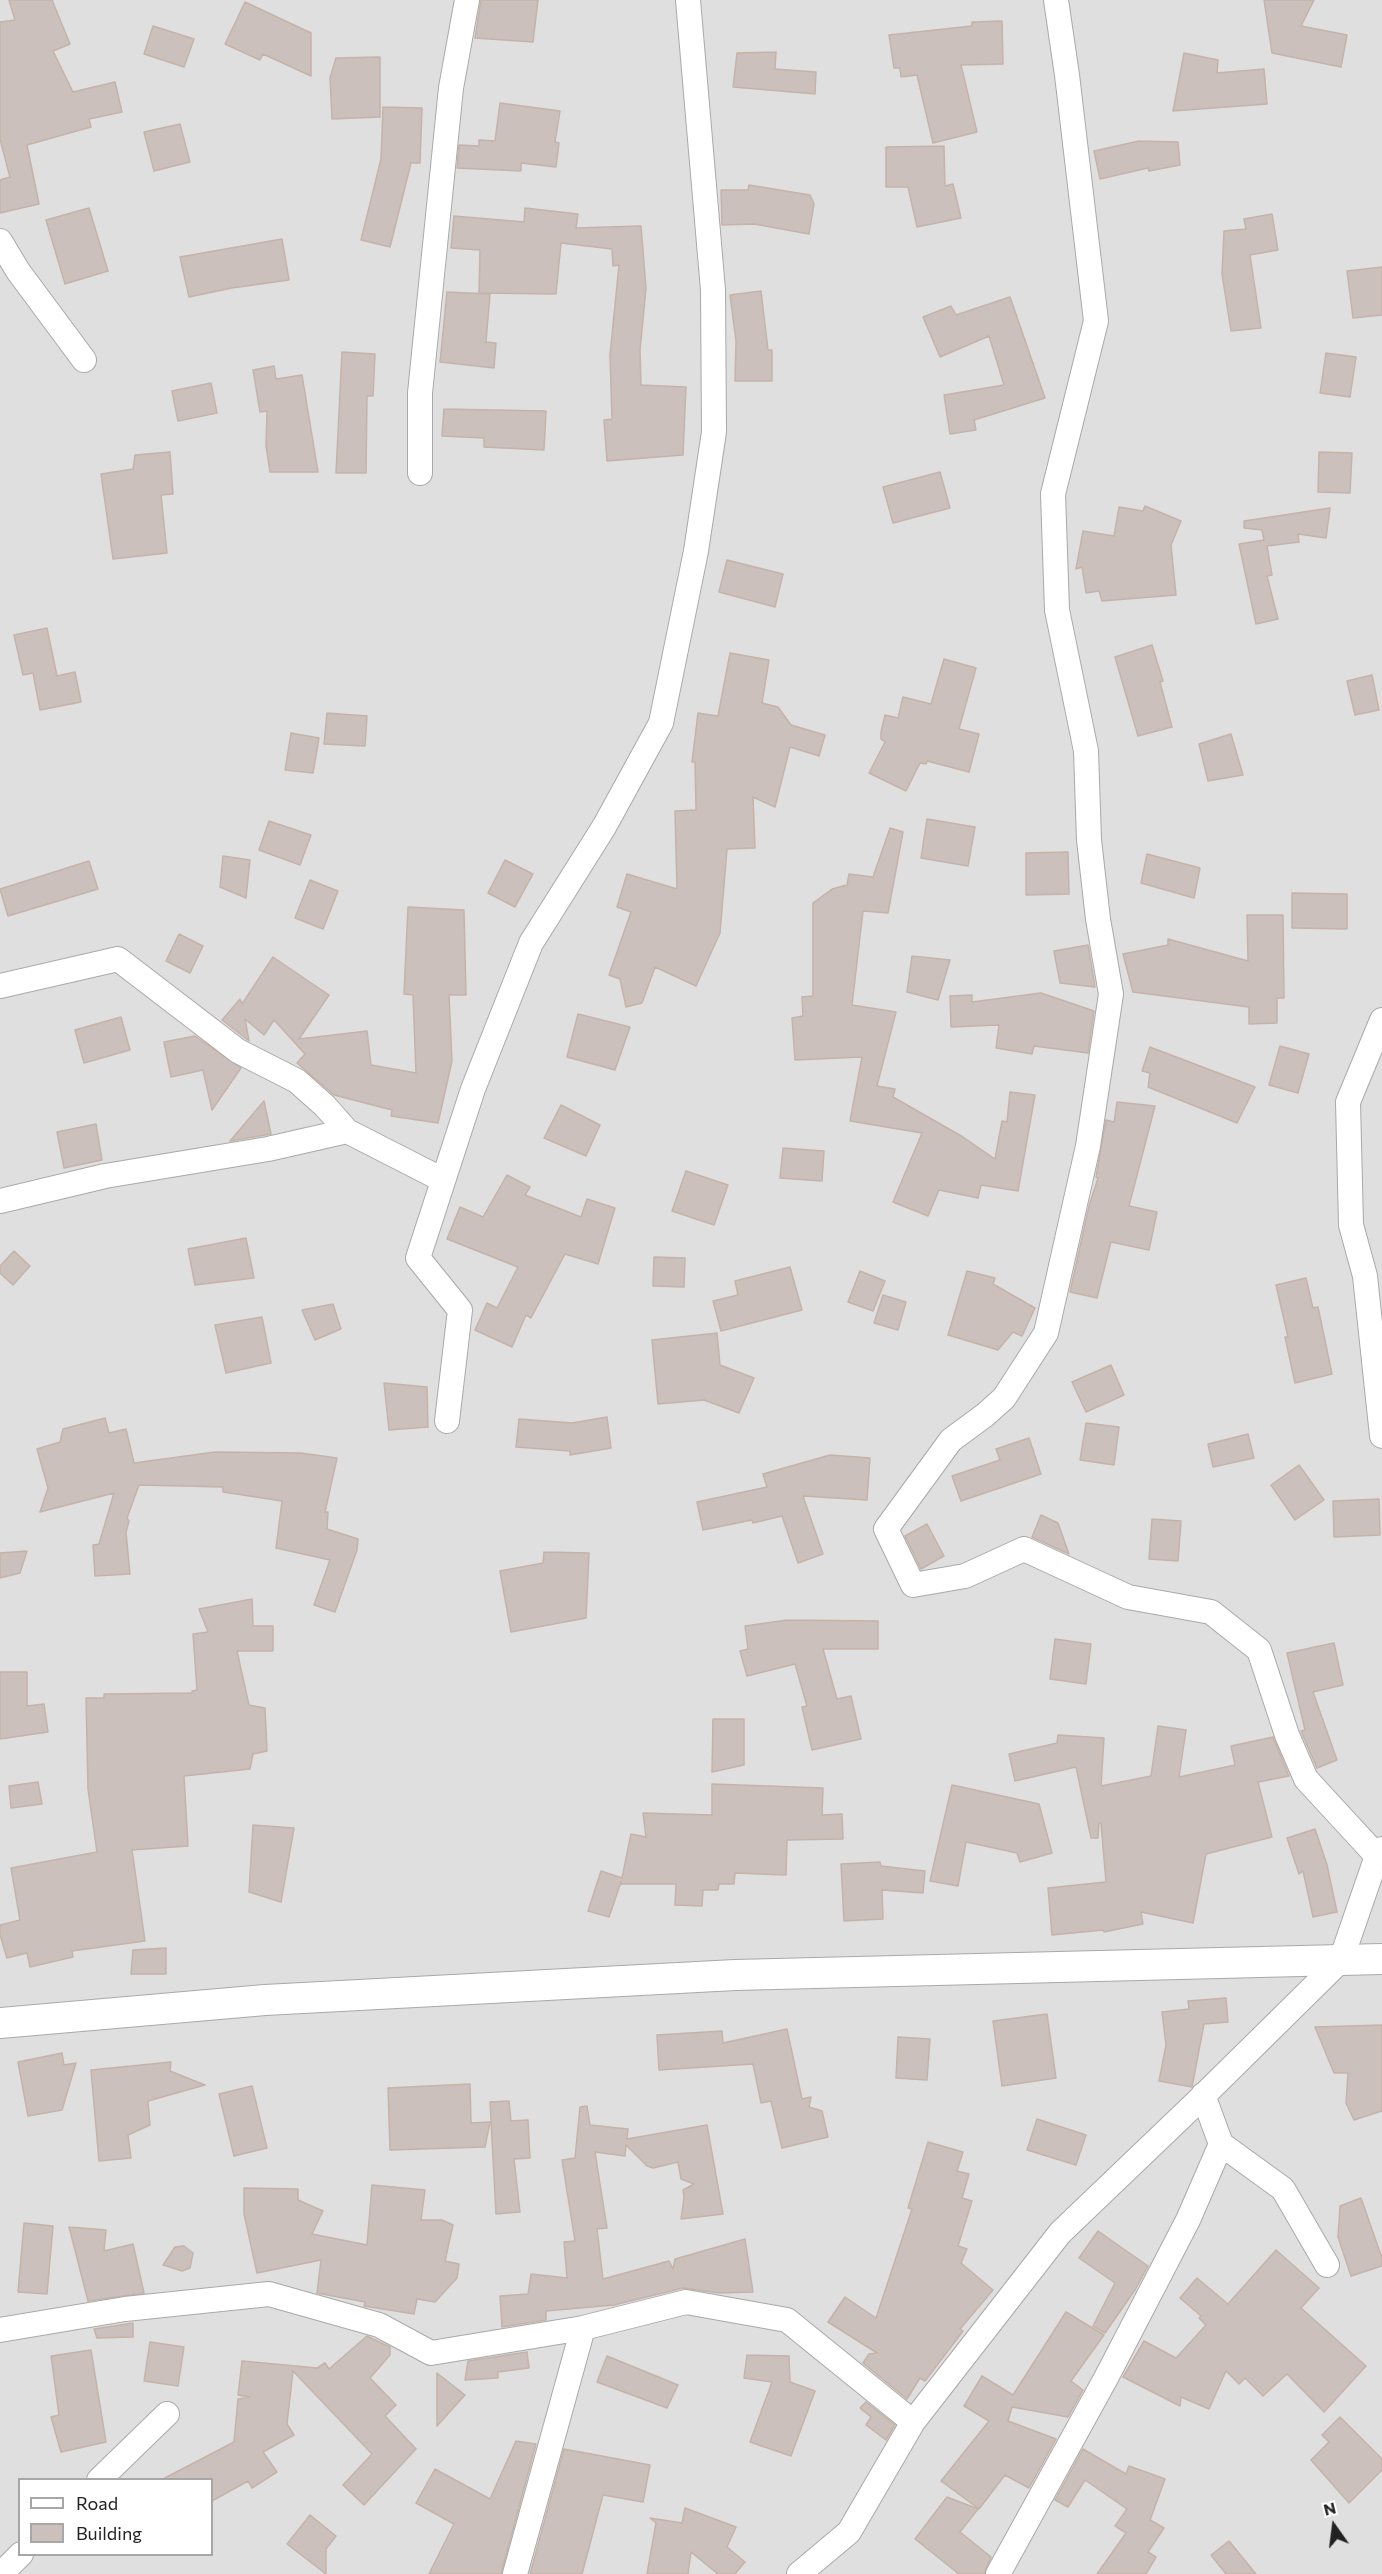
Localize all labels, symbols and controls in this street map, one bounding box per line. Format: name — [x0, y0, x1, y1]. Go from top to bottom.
legend — [18, 2478, 213, 2556]
text: Road — [76, 2492, 118, 2514]
north arrow — [1304, 2496, 1364, 2556]
text: N — [1321, 2497, 1338, 2519]
text: Building — [76, 2522, 142, 2544]

